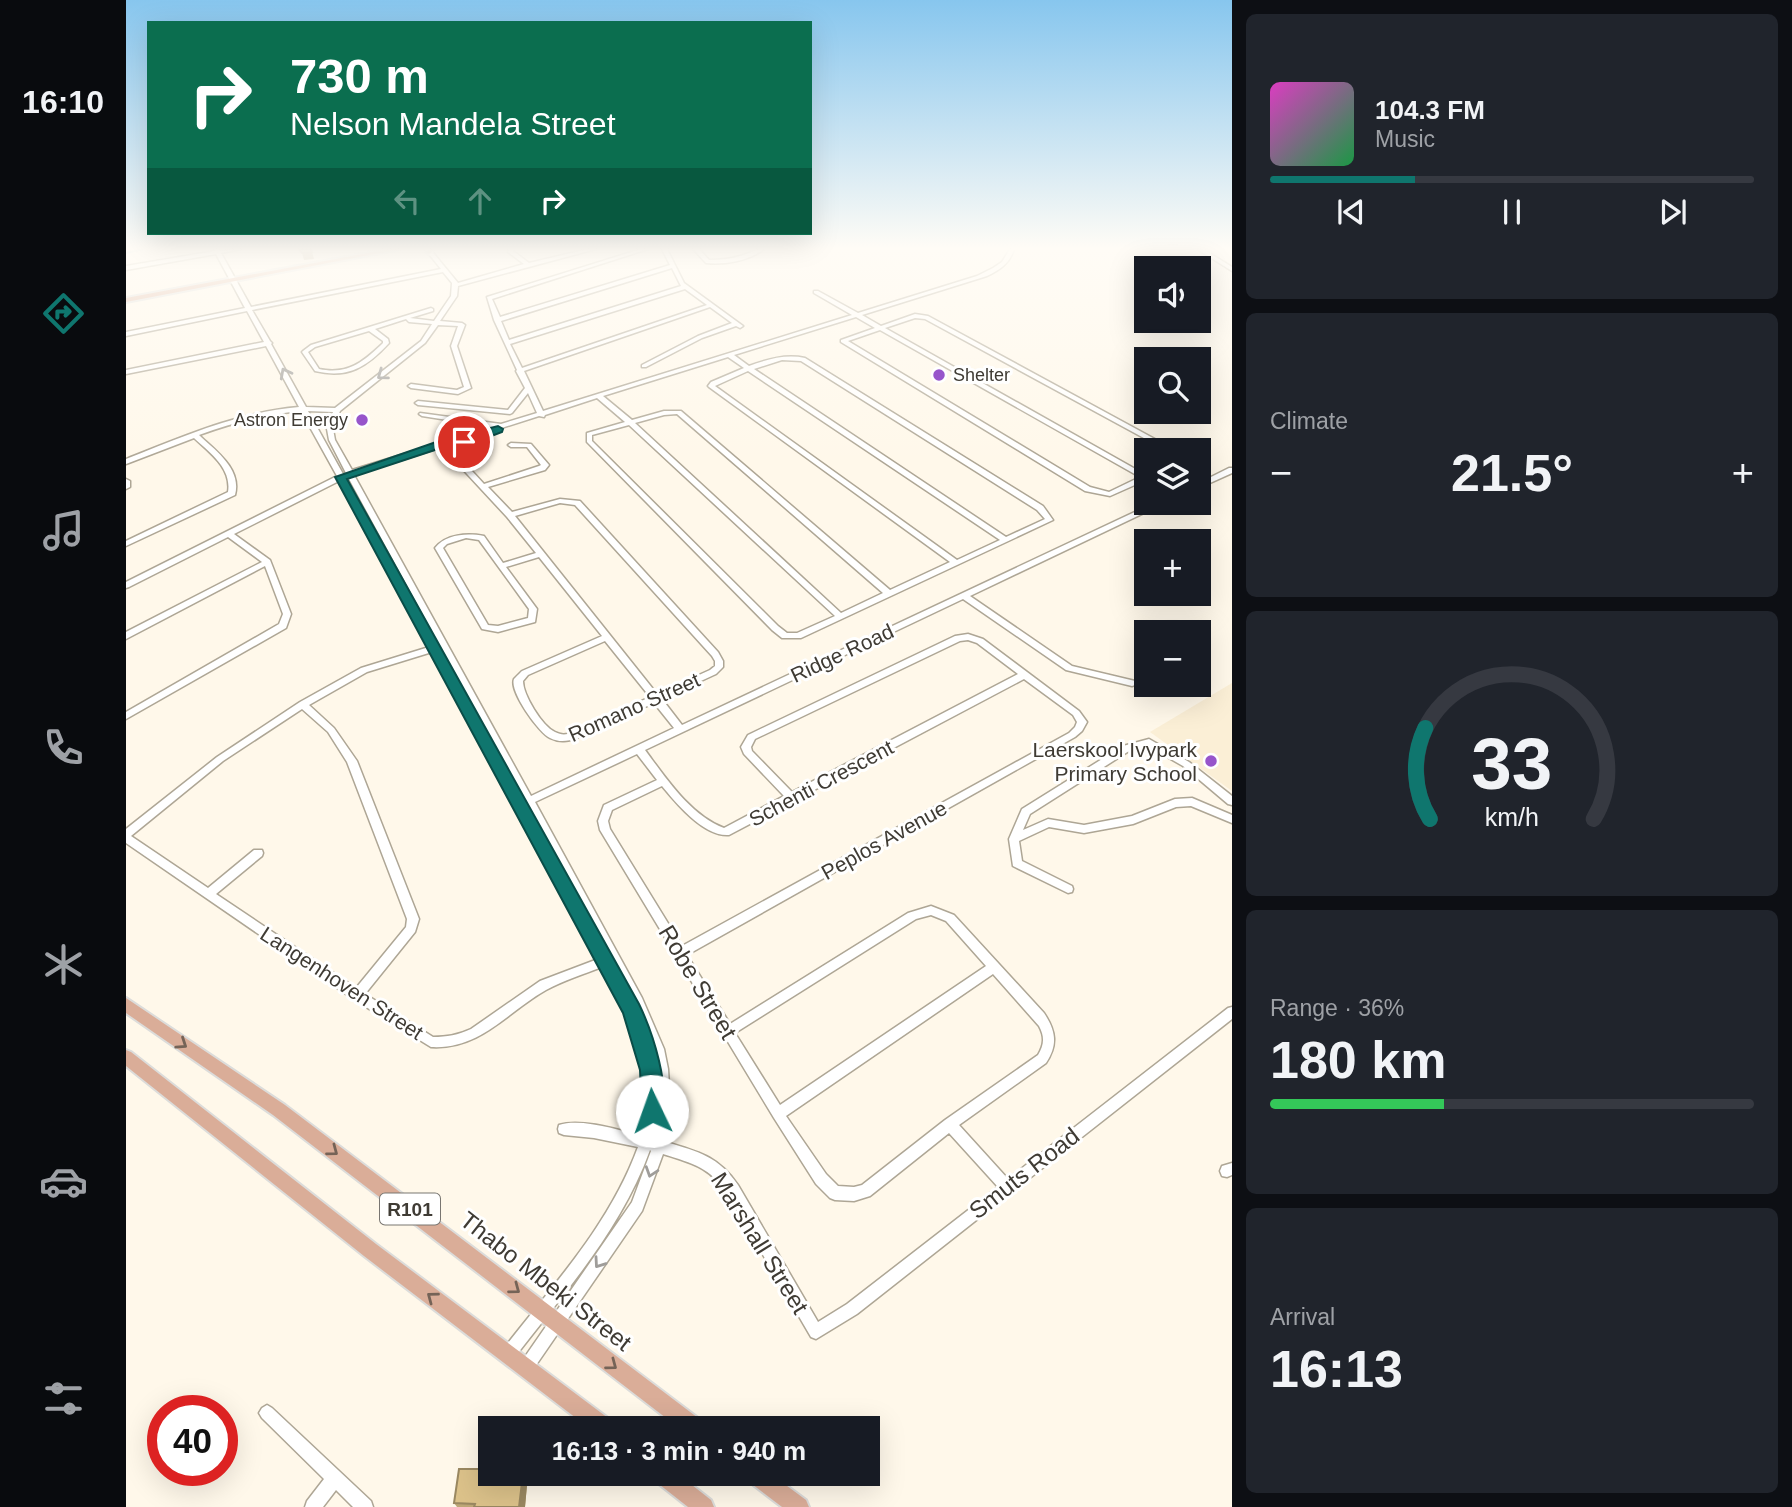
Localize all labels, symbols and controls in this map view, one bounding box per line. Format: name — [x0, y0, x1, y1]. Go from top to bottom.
icon: right — [175, 49, 266, 140]
text: 730 m — [290, 49, 429, 103]
text: 16:10 — [22, 84, 104, 120]
text: 104.3 FM — [1375, 95, 1485, 125]
text: Nelson Mandela Street — [290, 106, 616, 142]
text: Music — [1375, 126, 1435, 152]
icon: left — [388, 182, 426, 220]
icon: ahead — [461, 182, 499, 220]
icon: right — [534, 182, 572, 220]
icon: previous — [1332, 193, 1370, 231]
icon: pause — [1493, 193, 1531, 231]
icon: next — [1654, 193, 1692, 231]
map controls — [1134, 256, 1211, 697]
button: sound — [1134, 256, 1211, 333]
icon: directions — [39, 289, 88, 338]
button: search — [1134, 347, 1211, 424]
place label: Shelter — [953, 365, 1010, 385]
one-way arrow — [377, 367, 390, 379]
marker: Shelter — [931, 367, 947, 383]
one-way arrow — [280, 368, 293, 380]
text: Climate — [1270, 408, 1348, 434]
place label: Astron Energy — [234, 410, 348, 430]
marker: Astron Energy — [354, 412, 370, 428]
pin — [434, 412, 494, 472]
icon: arrive — [445, 423, 483, 461]
button: layers — [1134, 438, 1211, 515]
text: 21.5° — [1451, 444, 1573, 502]
text: − — [1270, 452, 1292, 494]
text: + — [1732, 452, 1754, 494]
icon: music — [39, 506, 88, 555]
button: + — [1134, 529, 1211, 606]
street label: Ridge Road — [787, 619, 897, 687]
button: − — [1134, 620, 1211, 697]
street label: Romano Street — [565, 668, 703, 746]
icon: phone — [39, 723, 88, 772]
text: 33 — [1472, 724, 1552, 805]
street label: Schenti Crescent — [745, 735, 897, 831]
place label: Laerskool Ivypark Primary School — [1032, 738, 1197, 785]
marker: Laerskool Ivypark Primary School — [1203, 753, 1219, 769]
street label: Peplos Avenue — [817, 796, 951, 884]
text: km/h — [1485, 803, 1539, 831]
street label: Robe Street — [653, 920, 743, 1044]
street label: Langenhoven Street — [256, 922, 428, 1044]
icon: climate — [39, 940, 88, 989]
text: Range · 36% — [1270, 995, 1404, 1021]
text: 180 km — [1270, 1031, 1446, 1089]
one-way arrow — [174, 1036, 187, 1049]
position arrow — [615, 1074, 689, 1148]
street label: Smuts Road — [964, 1122, 1084, 1224]
one-way arrow — [325, 1143, 338, 1156]
icon: car — [39, 1157, 88, 1206]
one-way arrow — [645, 1165, 659, 1177]
street label: Marshall Street — [706, 1167, 814, 1319]
road number: R101 — [380, 1194, 440, 1224]
street label: Thabo Mbeki Street — [455, 1206, 637, 1356]
one-way arrow — [595, 1255, 607, 1268]
one-way arrow — [507, 1280, 519, 1293]
one-way arrow — [428, 1292, 440, 1305]
text: Arrival — [1270, 1304, 1335, 1330]
text: 16:13 — [1270, 1340, 1403, 1398]
one-way arrow — [604, 1357, 617, 1370]
icon: filters — [39, 1374, 88, 1423]
speed limit sign: 40 — [147, 1395, 238, 1486]
text: 16:13 · 3 min · 940 m — [552, 1436, 806, 1466]

